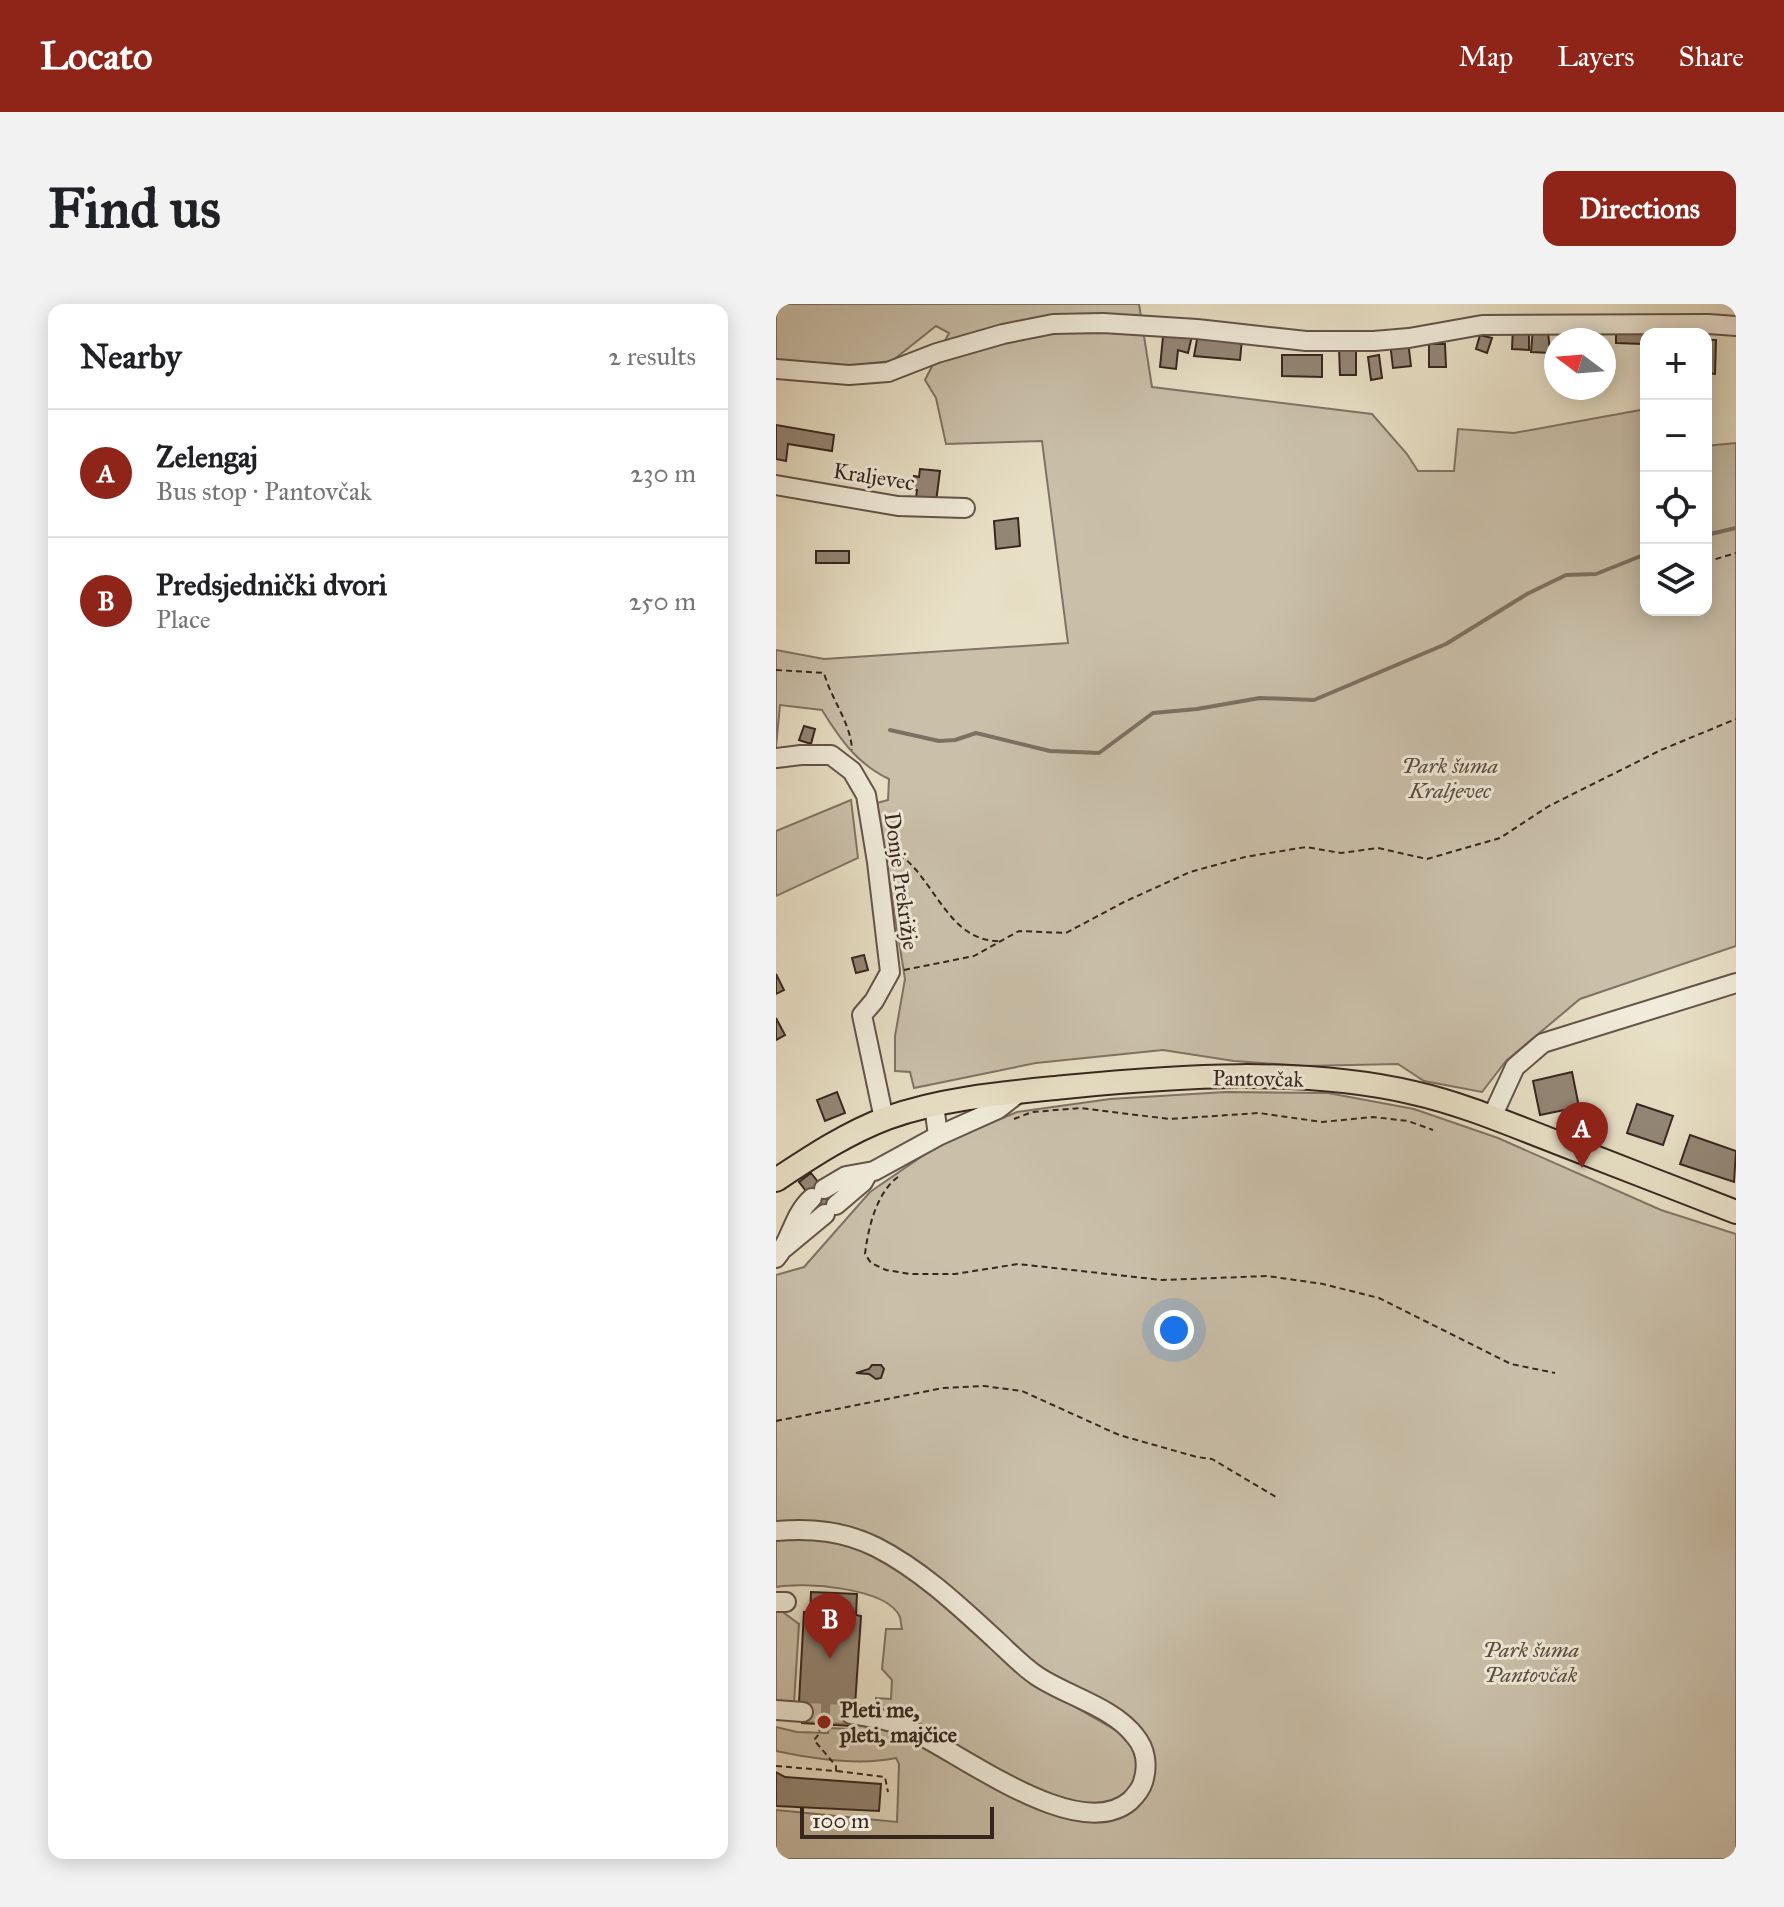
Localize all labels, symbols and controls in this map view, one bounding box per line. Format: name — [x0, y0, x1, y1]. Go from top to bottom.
text: Locato — [40, 33, 153, 79]
text: Map — [1458, 39, 1513, 74]
text: Layers — [1557, 39, 1635, 74]
text: Share — [1679, 39, 1744, 74]
button: Directions — [1543, 171, 1736, 246]
text: Find us — [48, 174, 221, 242]
north arrow — [1544, 328, 1616, 400]
map controls — [1640, 328, 1712, 616]
button: + — [1640, 328, 1712, 400]
text: Nearby — [80, 336, 182, 377]
text: 2 results — [608, 340, 696, 372]
button: − — [1640, 400, 1712, 472]
text: Zelengaj — [156, 439, 258, 475]
text: A — [97, 457, 115, 489]
text: 230 m — [630, 457, 696, 489]
street label: Kraljevec — [831, 457, 917, 496]
button: locate — [1640, 472, 1712, 544]
text: Bus stop · Pantovčak — [156, 475, 372, 507]
button: layers — [1640, 544, 1712, 616]
text: Predsjednički dvori — [156, 567, 387, 603]
text: B — [97, 585, 115, 617]
text: 250 m — [629, 585, 696, 617]
text: Place — [156, 603, 211, 635]
park label: Park šuma Kraljevec — [1402, 752, 1498, 804]
street label: Donje Prekrižje — [878, 811, 925, 952]
street label: Pantovčak — [1212, 1064, 1305, 1093]
pin: A — [1556, 1102, 1608, 1168]
your location — [1154, 1310, 1194, 1350]
pin: B — [804, 1593, 856, 1659]
park label: Park šuma Pantovčak — [1483, 1636, 1579, 1688]
place label: Pleti me, pleti, majčice — [839, 1696, 957, 1748]
marker: Pleti me, pleti, majčice — [815, 1713, 833, 1731]
scale bar — [800, 1803, 994, 1839]
text: 100 m — [812, 1807, 869, 1834]

